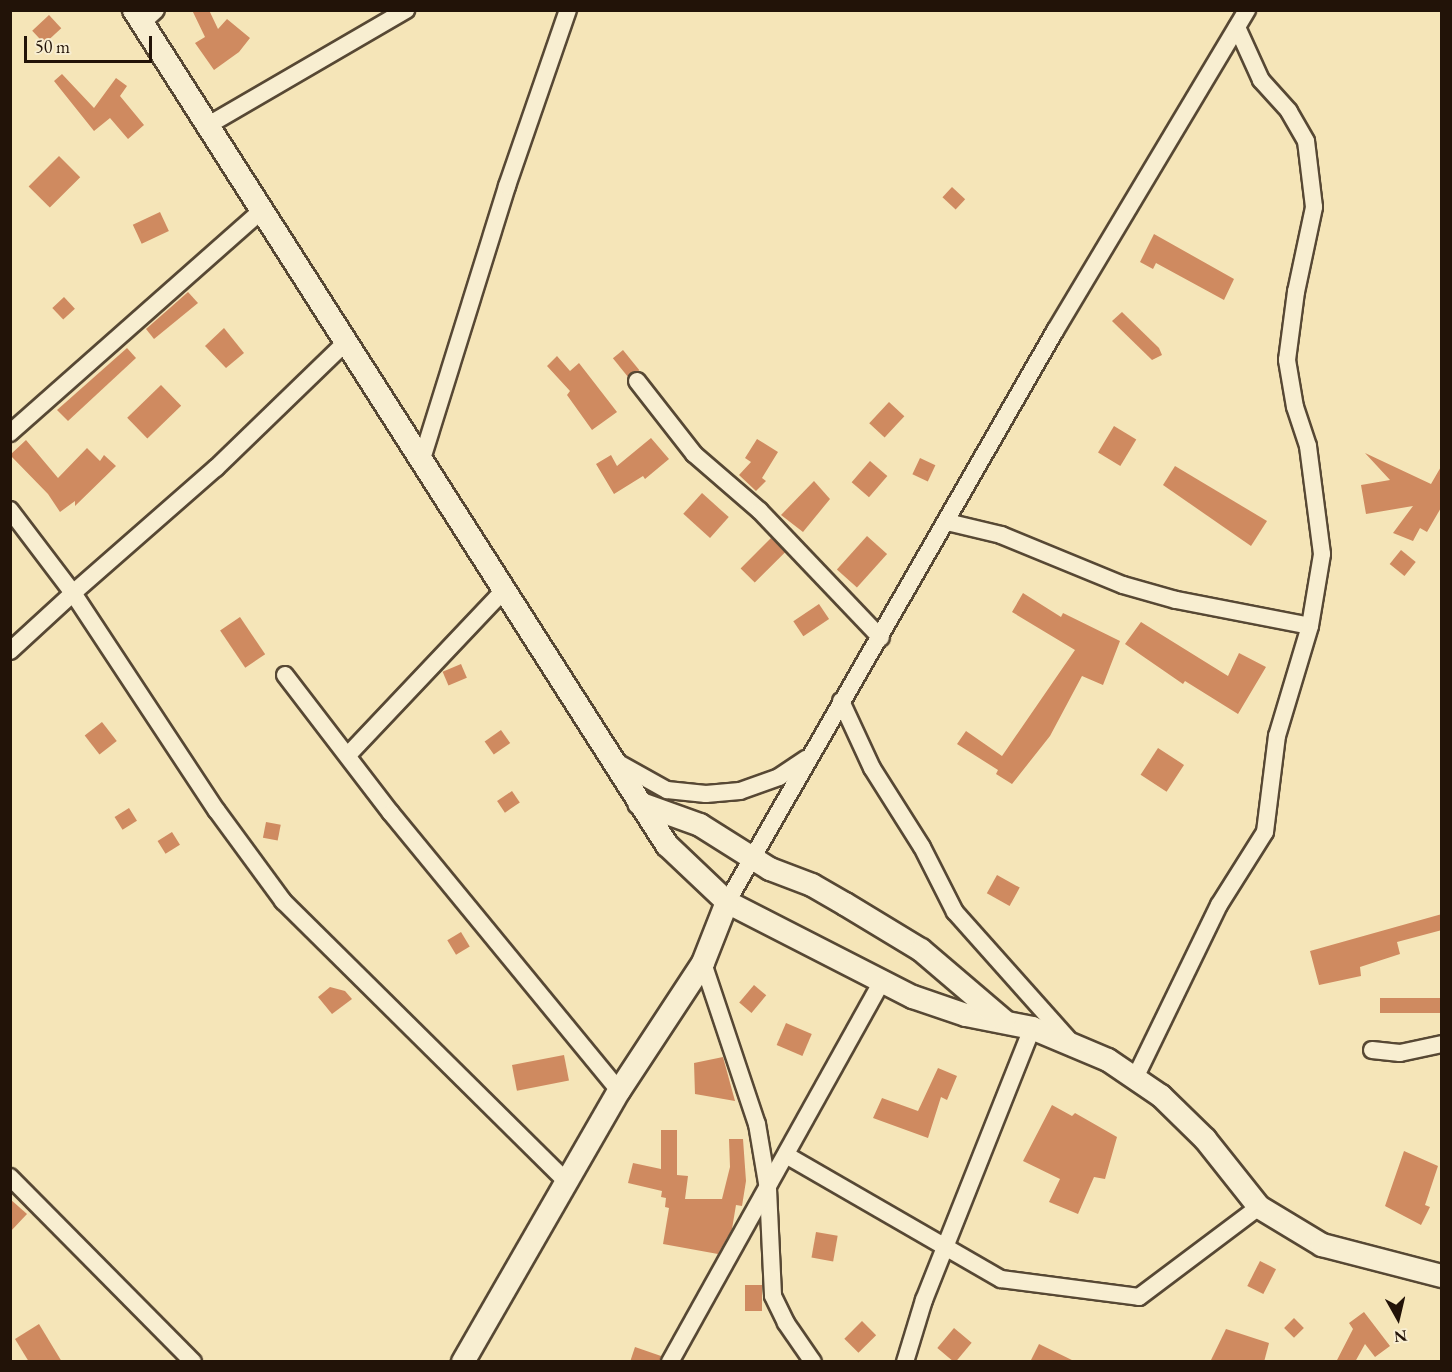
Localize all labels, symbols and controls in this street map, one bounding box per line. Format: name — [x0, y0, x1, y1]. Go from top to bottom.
scale bar — [27, 24, 154, 62]
text: 50 m — [35, 35, 70, 58]
north arrow — [1368, 1288, 1428, 1348]
text: N — [1393, 1325, 1408, 1348]

